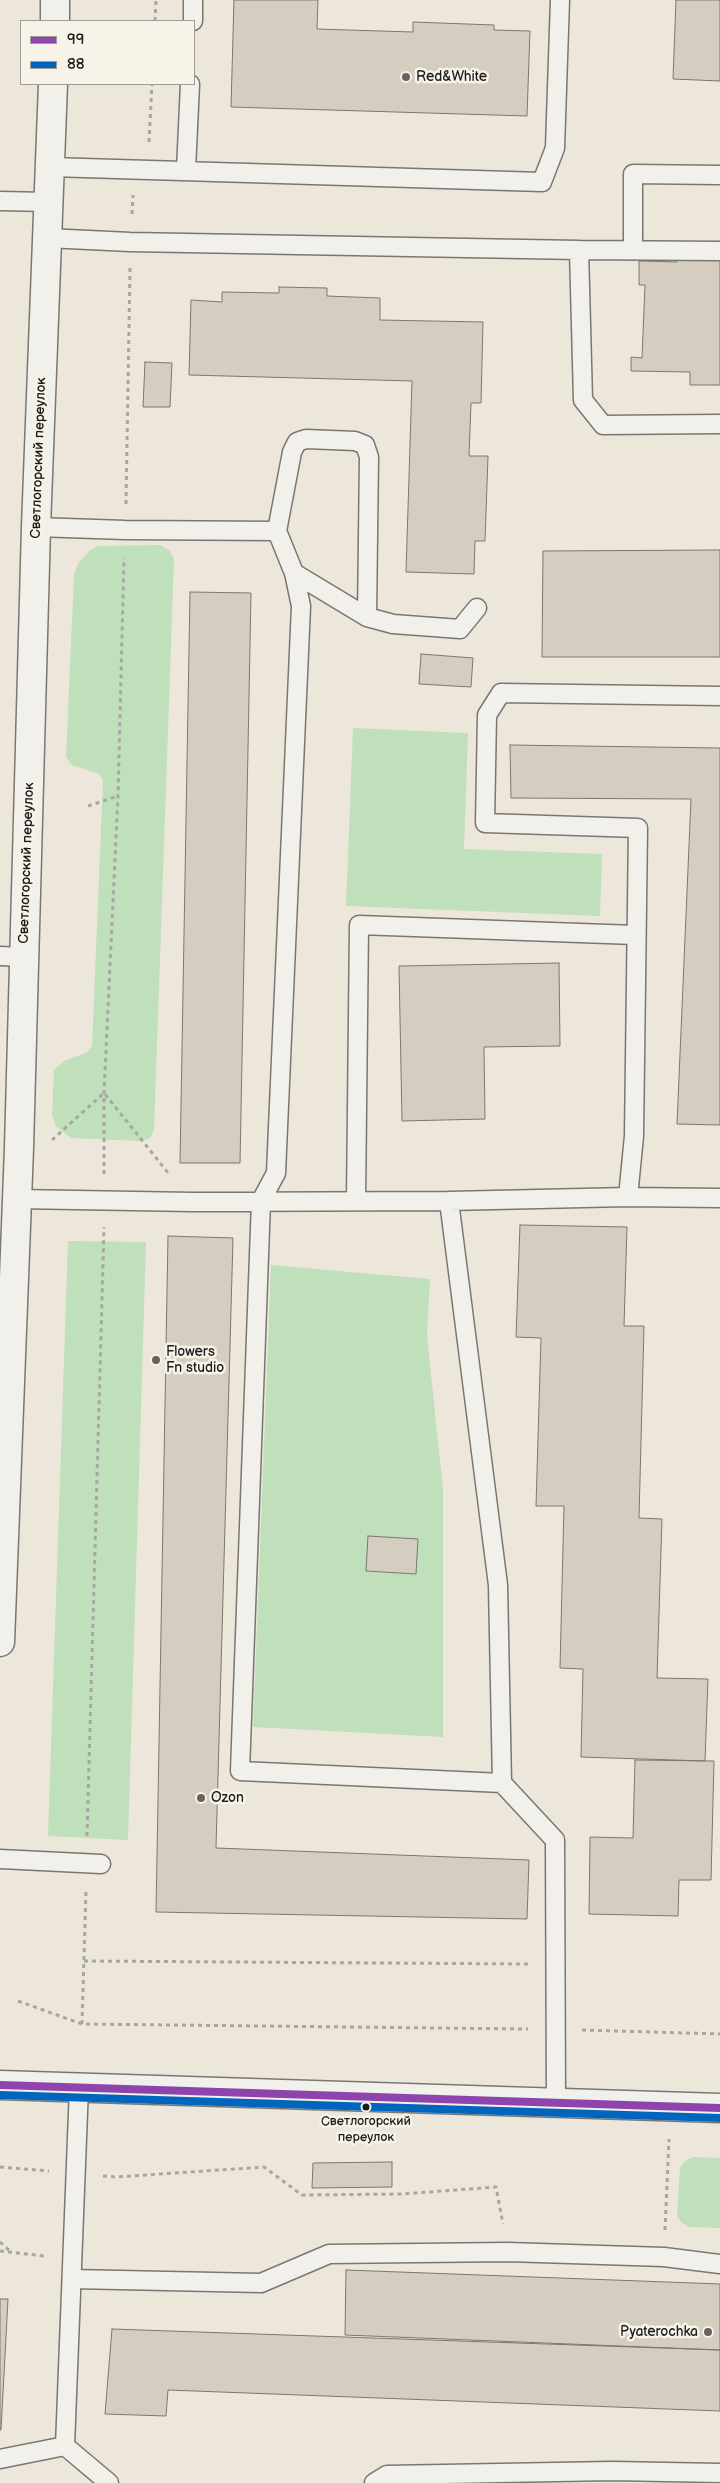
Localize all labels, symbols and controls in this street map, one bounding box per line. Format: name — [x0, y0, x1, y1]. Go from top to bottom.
legend — [20, 20, 195, 85]
text: 99 — [67, 30, 84, 49]
text: 88 — [67, 55, 85, 74]
place label: Red&White — [416, 69, 487, 85]
marker: Red&White — [400, 71, 412, 83]
street label: Светлогорский переулок — [28, 377, 50, 539]
street label: Светлогорский переулок — [16, 782, 38, 944]
place label: Flowers Fn studio — [166, 1344, 224, 1376]
marker: Flowers Fn studio — [150, 1354, 162, 1366]
place label: Ozon — [211, 1790, 244, 1806]
marker: Ozon — [195, 1792, 207, 1804]
marker: Светлогорский переулок — [361, 2102, 371, 2112]
place label: Светлогорский переулок — [321, 2114, 411, 2145]
place label: Pyaterochka — [620, 2324, 698, 2340]
marker: Pyaterochka — [702, 2326, 714, 2338]

